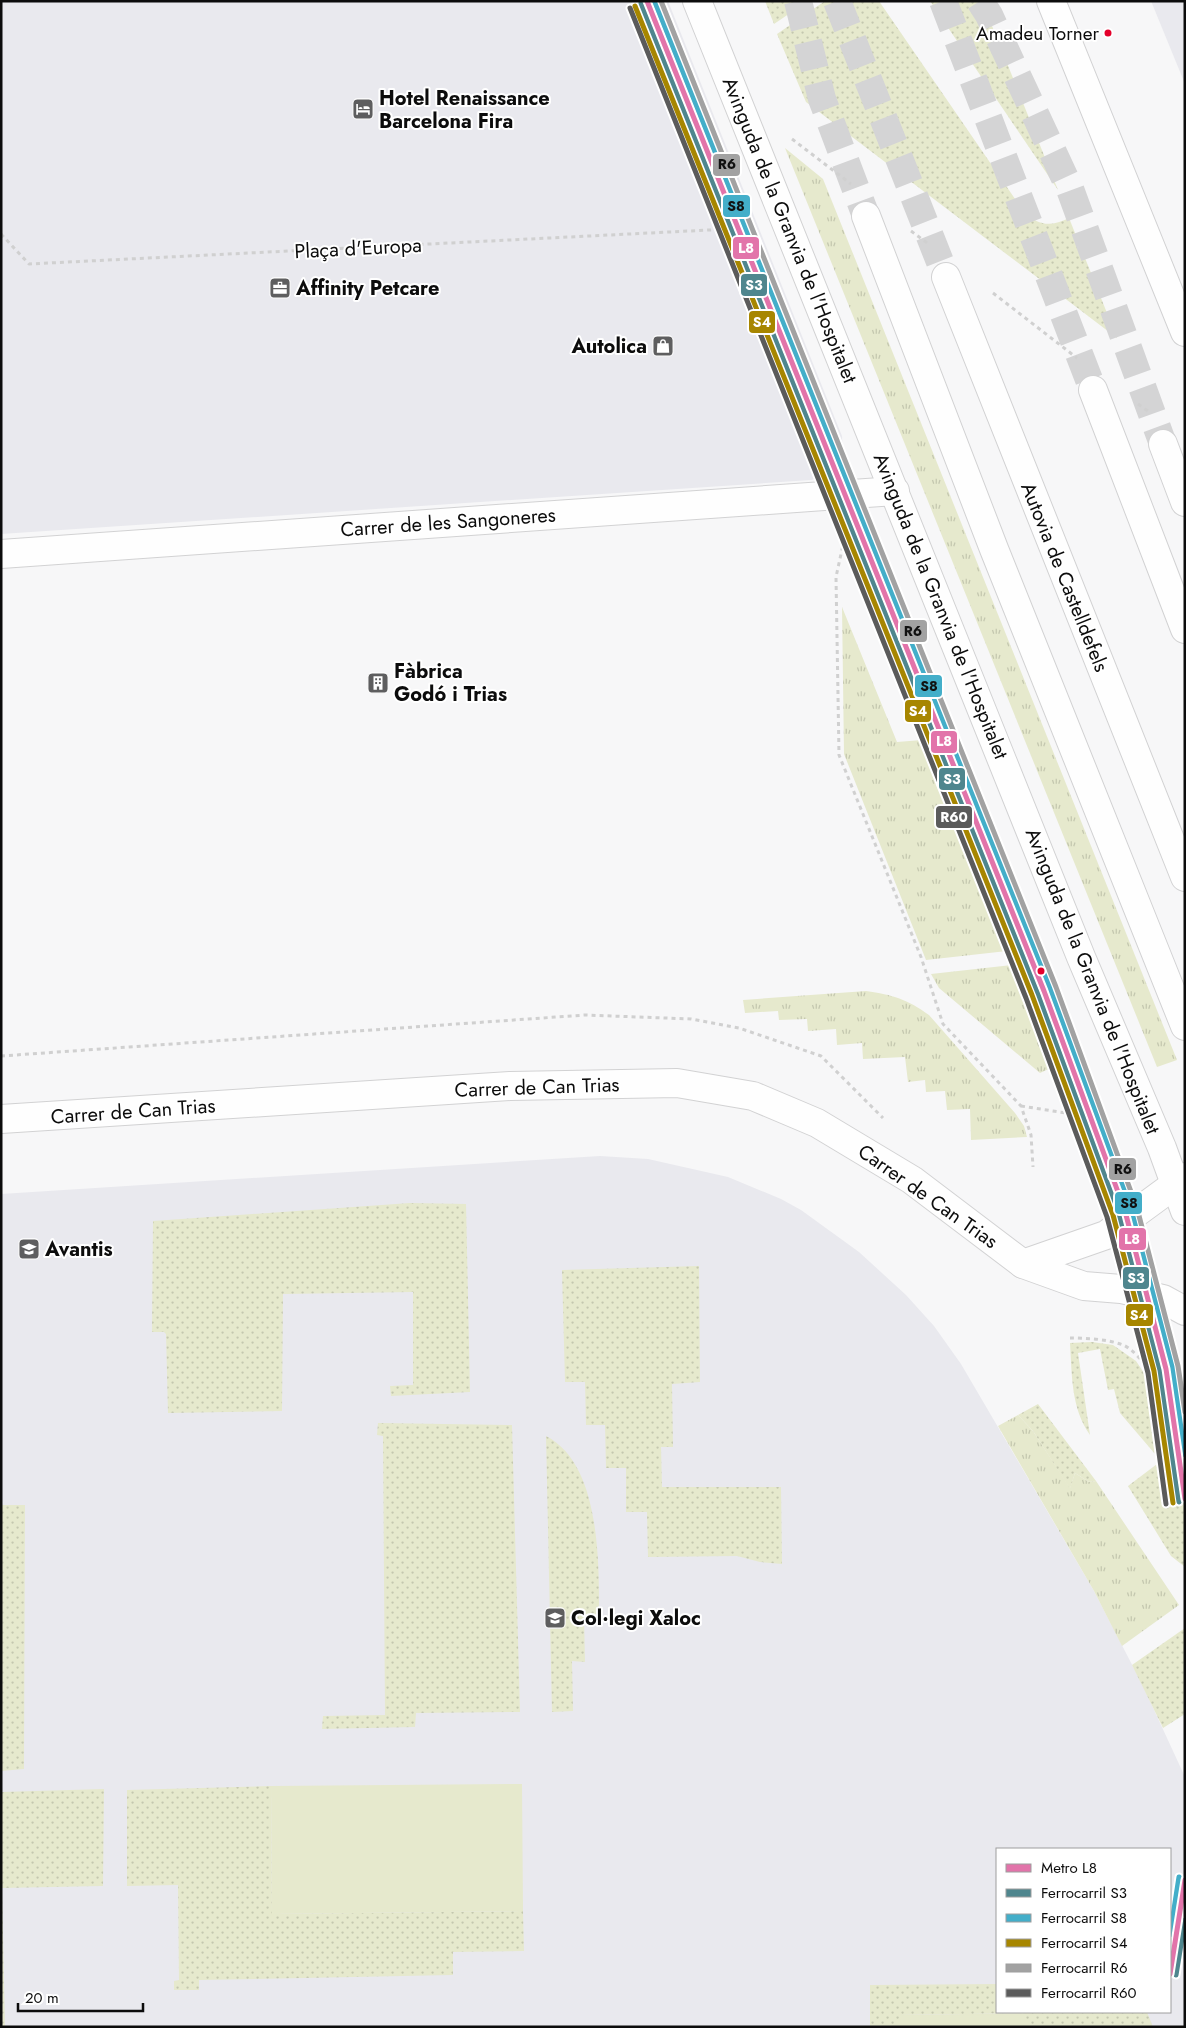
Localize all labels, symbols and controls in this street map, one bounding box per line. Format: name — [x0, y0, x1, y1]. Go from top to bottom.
place label: Amadeu Torner — [976, 20, 1099, 47]
marker: Amadeu Torner — [1103, 28, 1113, 38]
street label: Avinguda de la Granvia de l'Hospitalet — [715, 73, 864, 388]
place label: Hotel Renaissance Barcelona Fira — [379, 84, 550, 136]
hotel icon: Hotel Renaissance Barcelona Fira — [351, 97, 375, 121]
line badge: R6 — [712, 153, 741, 177]
text: R6 — [718, 154, 736, 174]
line badge: S8 — [722, 194, 751, 218]
text: S8 — [727, 196, 745, 216]
street label: Plaça d'Europa — [294, 231, 422, 266]
line badge: L8 — [732, 236, 760, 260]
text: L8 — [738, 238, 754, 258]
line badge: S3 — [740, 273, 768, 297]
place label: Affinity Petcare — [295, 274, 440, 303]
text: S3 — [745, 275, 763, 295]
office icon: Affinity Petcare — [268, 276, 292, 300]
line badge: S4 — [748, 310, 776, 334]
text: S4 — [753, 312, 771, 332]
place label: Autolica — [570, 332, 647, 361]
shop icon: Autolica — [651, 334, 675, 358]
street label: Avinguda de la Granvia de l'Hospitalet — [866, 449, 1015, 764]
street label: Autovia de Castelldefels — [1013, 478, 1116, 676]
street label: Carrer de les Sangoneres — [339, 501, 557, 544]
line badge: R6 — [899, 619, 928, 643]
text: R6 — [904, 621, 922, 641]
place label: Fàbrica Godó i Trias — [394, 657, 507, 709]
building icon: Fàbrica Godó i Trias — [366, 671, 390, 695]
line badge: S8 — [914, 674, 943, 698]
text: S8 — [920, 676, 938, 696]
line badge: S4 — [904, 699, 932, 723]
text: S4 — [909, 701, 927, 721]
line badge: L8 — [930, 730, 958, 754]
text: L8 — [936, 731, 952, 751]
line badge: S3 — [938, 767, 966, 791]
text: S3 — [943, 769, 961, 789]
line badge: R60 — [935, 805, 973, 829]
text: R60 — [940, 807, 968, 827]
street label: Avinguda de la Granvia de l'Hospitalet — [1018, 824, 1167, 1139]
unlabelled marker — [1036, 966, 1046, 976]
street label: Carrer de Can Trias — [454, 1070, 620, 1105]
street label: Carrer de Can Trias — [50, 1091, 216, 1132]
street label: Carrer de Can Trias — [852, 1137, 1004, 1256]
line badge: R6 — [1108, 1157, 1137, 1181]
text: R6 — [1114, 1159, 1132, 1179]
line badge: S8 — [1114, 1191, 1143, 1215]
text: S8 — [1120, 1193, 1138, 1213]
line badge: L8 — [1118, 1227, 1147, 1251]
text: L8 — [1124, 1229, 1140, 1249]
place label: Avantis — [44, 1235, 113, 1264]
school or university icon: Avantis — [17, 1237, 41, 1261]
line badge: S3 — [1122, 1266, 1150, 1290]
text: S3 — [1127, 1268, 1145, 1288]
line badge: S4 — [1125, 1303, 1154, 1327]
text: S4 — [1130, 1305, 1148, 1325]
place label: Col·legi Xaloc — [571, 1604, 701, 1633]
school or university icon: Col·legi Xaloc — [543, 1606, 567, 1630]
legend — [996, 1848, 1171, 2013]
text: Metro L8 — [1041, 1857, 1097, 1879]
text: Ferrocarril S3 — [1041, 1882, 1127, 1904]
text: Ferrocarril S8 — [1041, 1907, 1127, 1929]
text: Ferrocarril S4 — [1041, 1932, 1128, 1954]
text: Ferrocarril R6 — [1041, 1957, 1128, 1979]
scale bar — [18, 1980, 142, 2012]
text: Ferrocarril R60 — [1041, 1982, 1137, 2004]
text: 20 m — [25, 1987, 59, 2009]

